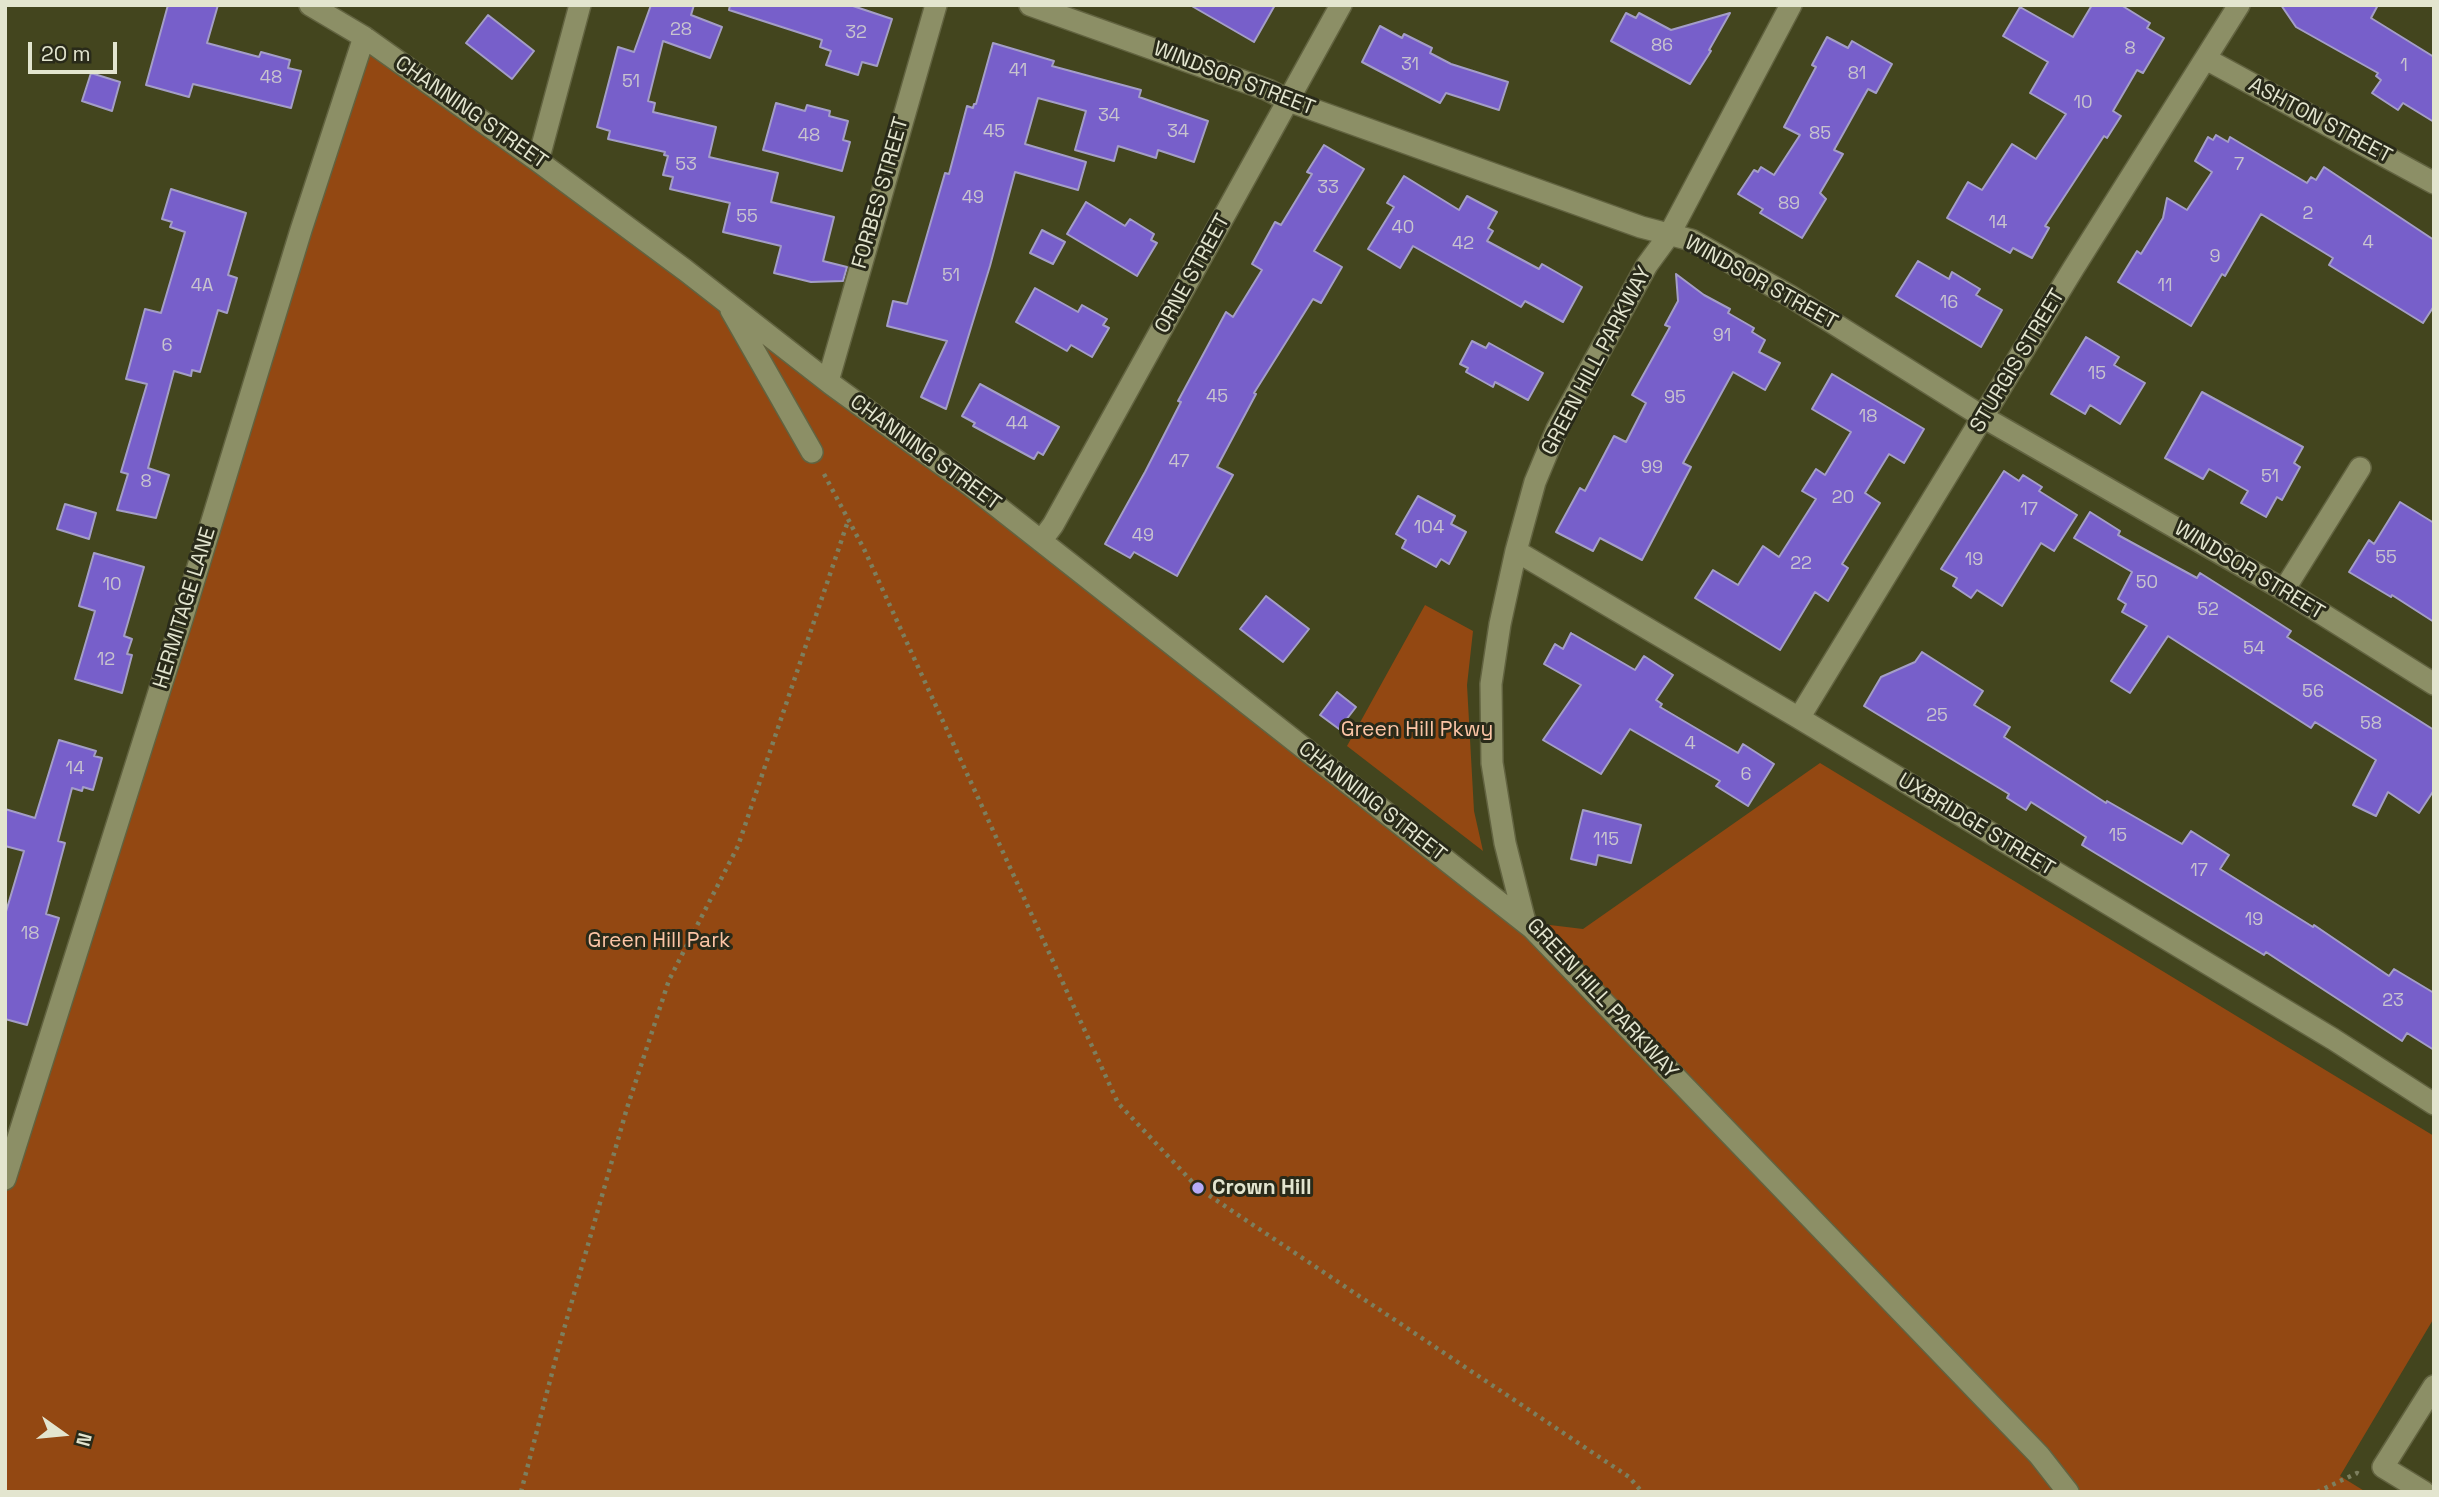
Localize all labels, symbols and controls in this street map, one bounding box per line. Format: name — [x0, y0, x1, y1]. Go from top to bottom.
house number: 28 — [670, 19, 692, 41]
house number: 32 — [845, 22, 867, 44]
scale bar — [32, 28, 121, 72]
house number: 86 — [1651, 35, 1673, 57]
street label: WINDSOR STREET — [1150, 37, 1318, 121]
house number: 8 — [2124, 38, 2136, 60]
text: 20 m — [41, 40, 91, 67]
street label: CHANNING STREET — [390, 51, 552, 175]
house number: 31 — [1401, 54, 1419, 76]
house number: 1 — [2400, 55, 2408, 77]
house number: 41 — [1009, 60, 1027, 82]
house number: 81 — [1848, 63, 1866, 85]
house number: 48 — [260, 67, 282, 89]
house number: 51 — [622, 71, 640, 93]
street label: ASHTON STREET — [2244, 73, 2396, 169]
house number: 10 — [2073, 92, 2093, 114]
house number: 34 — [1098, 105, 1120, 127]
street label: FORBES STREET — [847, 114, 915, 272]
house number: 45 — [983, 121, 1005, 143]
house number: 34 — [1167, 121, 1189, 143]
house number: 85 — [1809, 123, 1831, 145]
house number: 48 — [798, 125, 820, 147]
house number: 53 — [675, 154, 697, 176]
house number: 7 — [2234, 154, 2244, 176]
house number: 33 — [1317, 177, 1339, 199]
house number: 49 — [962, 187, 984, 209]
house number: 89 — [1778, 193, 1800, 215]
house number: 2 — [2303, 203, 2313, 225]
house number: 55 — [736, 206, 758, 228]
street label: ORNE STREET — [1150, 210, 1236, 338]
house number: 14 — [1989, 212, 2007, 234]
house number: 40 — [1392, 217, 1414, 239]
street label: WINDSOR STREET — [1680, 231, 1842, 335]
house number: 4 — [2362, 232, 2374, 254]
house number: 42 — [1452, 233, 1474, 255]
house number: 9 — [2209, 246, 2221, 268]
street label: GREEN HILL PARKWAY — [1537, 262, 1657, 460]
house number: 51 — [942, 265, 960, 287]
house number: 4A — [191, 275, 213, 297]
house number: 11 — [2157, 275, 2173, 297]
street label: STURGIS STREET — [1965, 285, 2071, 437]
house number: 16 — [1940, 292, 1958, 314]
house number: 91 — [1713, 325, 1731, 347]
house number: 6 — [161, 335, 173, 357]
house number: 15 — [2088, 363, 2106, 385]
house number: 45 — [1206, 386, 1228, 408]
house number: 95 — [1664, 387, 1686, 409]
street label: CHANNING STREET — [845, 390, 1005, 516]
house number: 18 — [1859, 406, 1877, 428]
house number: 44 — [1006, 413, 1028, 435]
house number: 47 — [1169, 451, 1189, 473]
house number: 99 — [1641, 457, 1663, 479]
house number: 51 — [2261, 466, 2279, 488]
house number: 8 — [140, 471, 152, 493]
house number: 20 — [1832, 487, 1854, 509]
house number: 17 — [2020, 499, 2038, 521]
street label: WINDSOR STREET — [2169, 516, 2329, 626]
house number: 104 — [1414, 517, 1444, 539]
street label: HERMITAGE LANE — [148, 524, 222, 692]
house number: 49 — [1132, 525, 1154, 547]
house number: 55 — [2375, 547, 2397, 569]
house number: 19 — [1965, 549, 1983, 571]
house number: 22 — [1790, 553, 1812, 575]
house number: 50 — [2136, 572, 2158, 594]
house number: 10 — [102, 574, 122, 596]
house number: 52 — [2197, 599, 2219, 621]
house number: 54 — [2243, 638, 2265, 660]
house number: 12 — [97, 649, 115, 671]
house number: 56 — [2302, 681, 2324, 703]
house number: 25 — [1926, 705, 1948, 727]
house number: 58 — [2360, 713, 2382, 735]
park label: Green Hill Pkwy — [1341, 717, 1493, 743]
house number: 4 — [1684, 733, 1696, 755]
street label: CHANNING STREET — [1293, 736, 1451, 868]
house number: 14 — [66, 758, 84, 780]
house number: 6 — [1740, 764, 1752, 786]
street label: UXBRIDGE STREET — [1893, 768, 2059, 882]
house number: 15 — [2109, 825, 2127, 847]
house number: 115 — [1593, 829, 1619, 851]
house number: 17 — [2190, 860, 2208, 882]
house number: 19 — [2245, 909, 2263, 931]
street label: GREEN HILL PARKWAY — [1521, 913, 1683, 1085]
house number: 18 — [21, 923, 39, 945]
park label: Green Hill Park — [588, 928, 730, 954]
house number: 23 — [2382, 990, 2404, 1012]
place label: Crown Hill — [1212, 1175, 1312, 1201]
marker: Crown Hill — [1190, 1180, 1206, 1196]
north arrow — [28, 1399, 98, 1469]
text: N — [70, 1430, 97, 1449]

